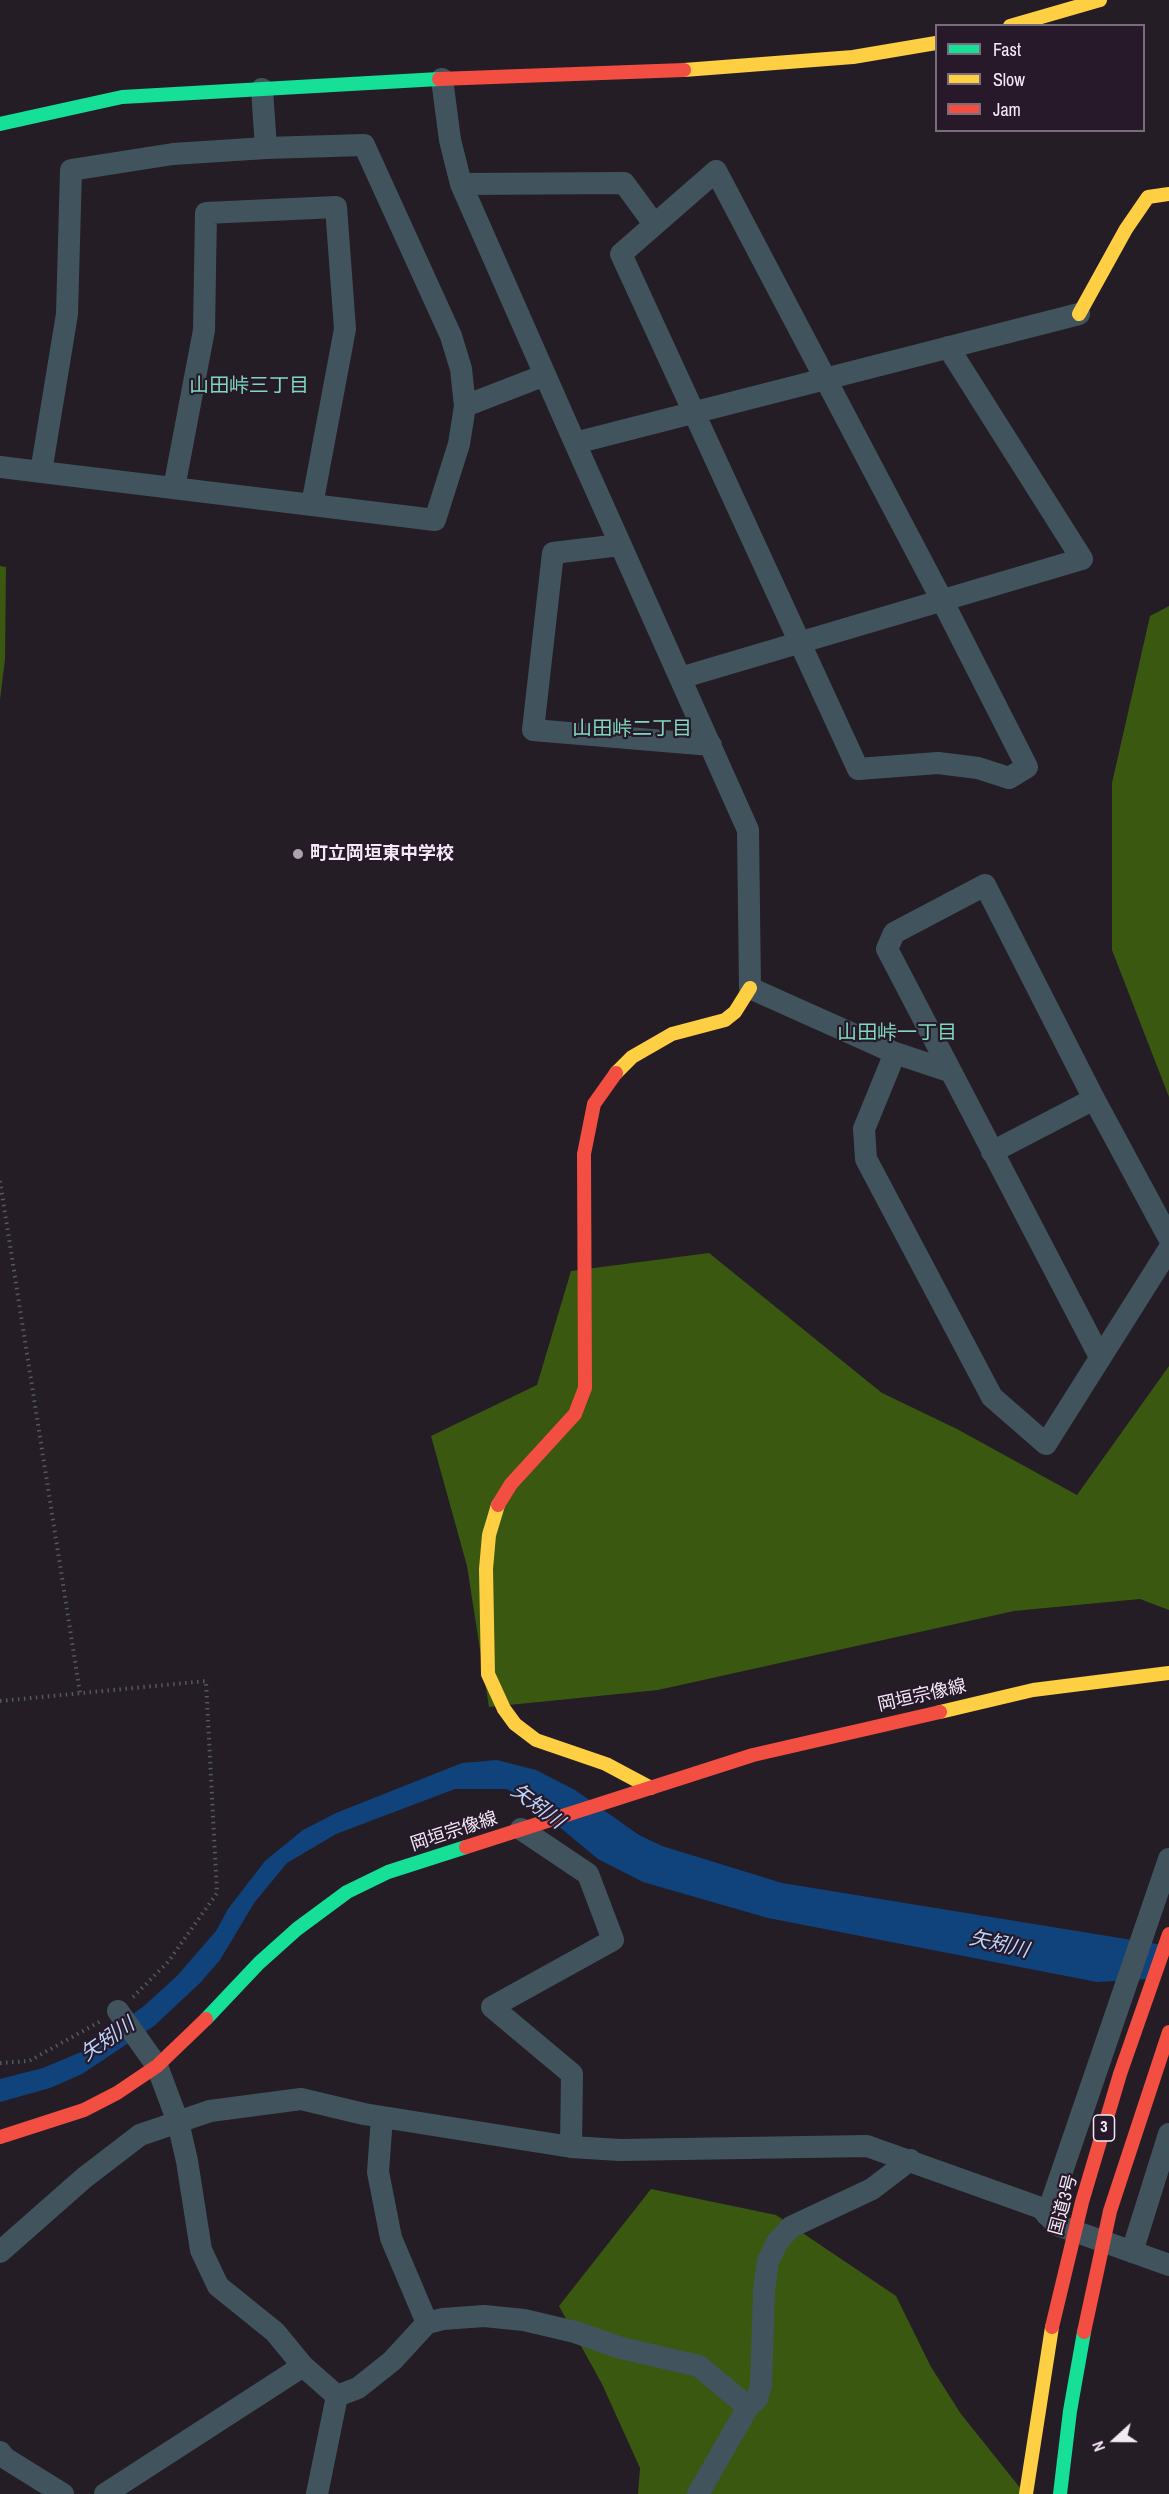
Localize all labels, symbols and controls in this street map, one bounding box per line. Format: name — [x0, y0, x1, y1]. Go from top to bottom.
legend — [935, 24, 1145, 132]
text: Fast — [993, 37, 1021, 62]
text: Slow — [993, 67, 1025, 92]
text: Jam — [993, 97, 1021, 122]
district label: 山田峠三丁目 — [189, 375, 309, 399]
district label: 山田峠二丁目 — [572, 718, 692, 742]
place label: 町立岡垣東中学校 — [310, 843, 454, 865]
marker: 町立岡垣東中学校 — [291, 847, 305, 861]
district label: 山田峠一丁目 — [837, 1022, 957, 1046]
street label: 岡垣宗像線 — [876, 1675, 968, 1717]
water label: 矢矧川 — [506, 1779, 568, 1835]
street label: 岡垣宗像線 — [408, 1808, 500, 1856]
water label: 矢矧川 — [967, 1927, 1031, 1963]
water label: 矢矧川 — [77, 2013, 139, 2067]
road number: 3 — [1094, 2115, 1114, 2141]
street label: 国道3号 — [1046, 2172, 1082, 2238]
north arrow — [1085, 2410, 1145, 2470]
text: N — [1086, 2438, 1110, 2455]

